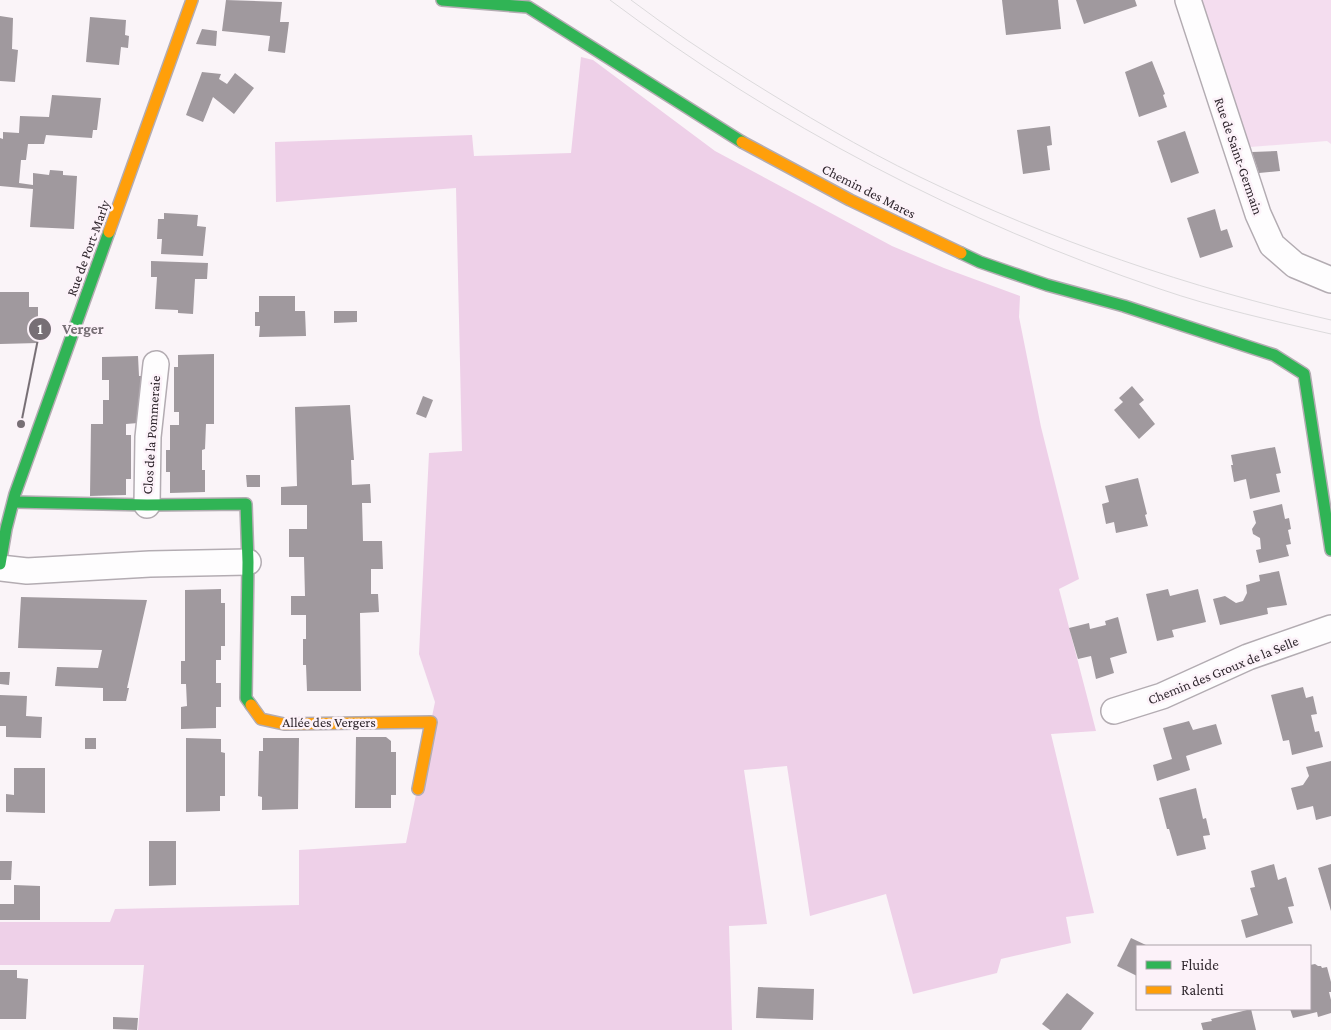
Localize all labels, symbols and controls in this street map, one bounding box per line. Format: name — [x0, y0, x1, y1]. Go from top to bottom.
street label: Rue de Saint-Germain — [1211, 95, 1267, 217]
street label: Chemin des Mares — [819, 160, 919, 222]
street label: Rue de Port-Marly — [63, 197, 113, 298]
callout: Verger — [27, 314, 114, 344]
text: 1 — [37, 321, 43, 337]
text: Verger — [61, 321, 104, 337]
street label: Clos de la Pommeraie — [139, 375, 163, 495]
street label: Chemin des Groux de la Selle — [1145, 632, 1301, 708]
street label: Allée des Vergers — [282, 714, 376, 730]
legend — [1136, 945, 1311, 1010]
text: Fluide — [1181, 957, 1219, 973]
text: Ralenti — [1181, 982, 1224, 998]

